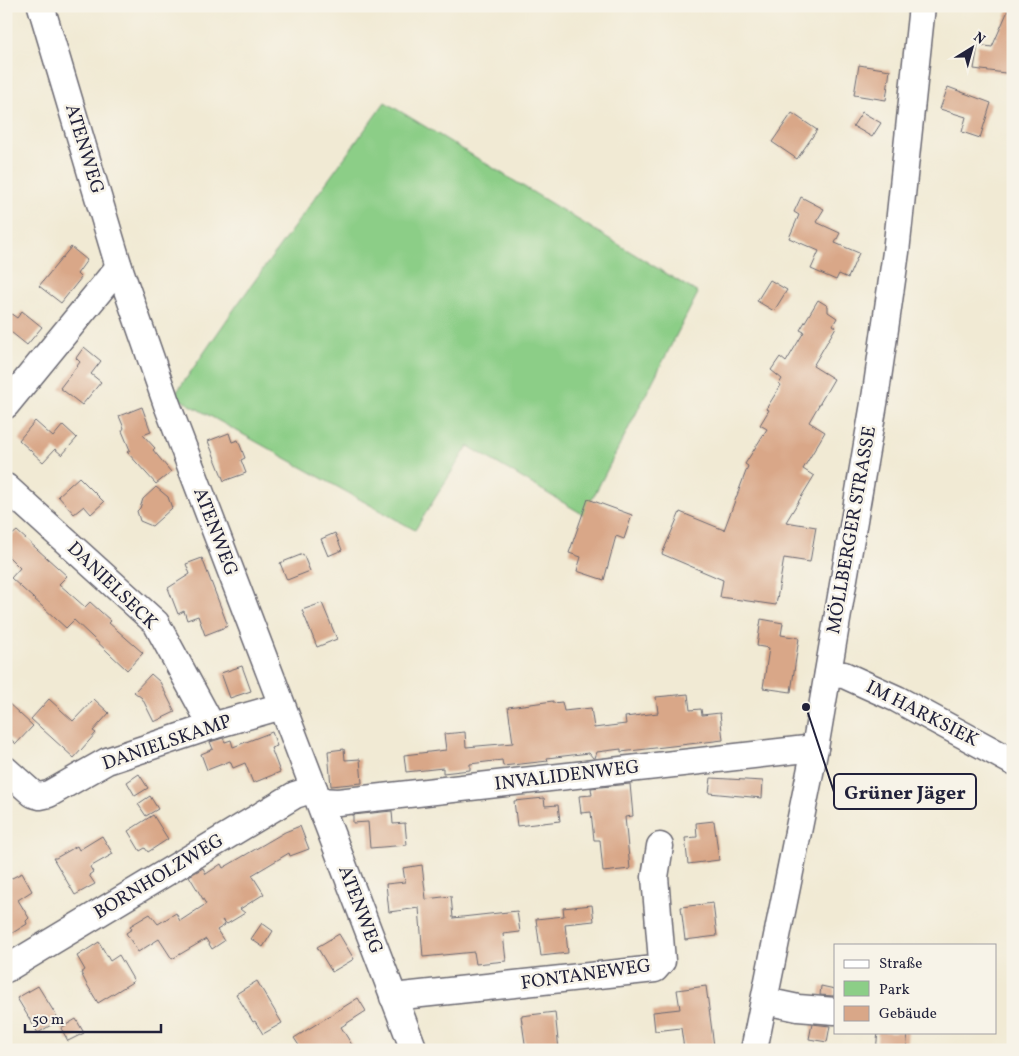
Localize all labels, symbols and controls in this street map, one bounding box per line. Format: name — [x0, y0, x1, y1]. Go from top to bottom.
north arrow — [946, 22, 996, 72]
text: N — [969, 28, 989, 49]
street label: ATENWEG — [58, 101, 110, 197]
street label: MÖLLBERGER STRASSE — [821, 424, 883, 636]
street label: ATENWEG — [186, 484, 244, 580]
street label: DANIELSECK — [61, 536, 163, 636]
street label: IM HARKSIEK — [861, 674, 983, 754]
street label: DANIELSKAMP — [99, 709, 235, 777]
street label: INVALIDENWEG — [493, 754, 641, 798]
callout: Grüner Jäger — [834, 774, 976, 809]
text: Grüner Jäger — [844, 780, 966, 808]
street label: BORNHOLZWEG — [89, 828, 229, 926]
street label: ATENWEG — [331, 862, 389, 958]
legend — [834, 944, 996, 1034]
street label: FONTANEWEG — [519, 953, 653, 997]
text: Straße — [879, 954, 922, 975]
text: Park — [879, 980, 910, 1001]
scale bar — [25, 1001, 161, 1033]
text: Gebäude — [879, 1004, 937, 1025]
text: 50 m — [32, 1010, 64, 1031]

